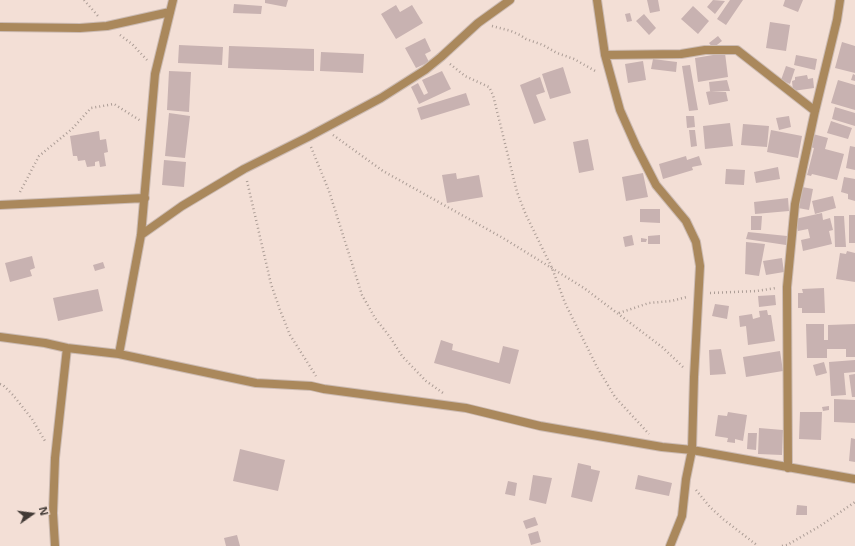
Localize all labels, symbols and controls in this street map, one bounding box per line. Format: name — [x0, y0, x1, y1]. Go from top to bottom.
north arrow — [12, 494, 52, 534]
text: N — [36, 505, 52, 517]

